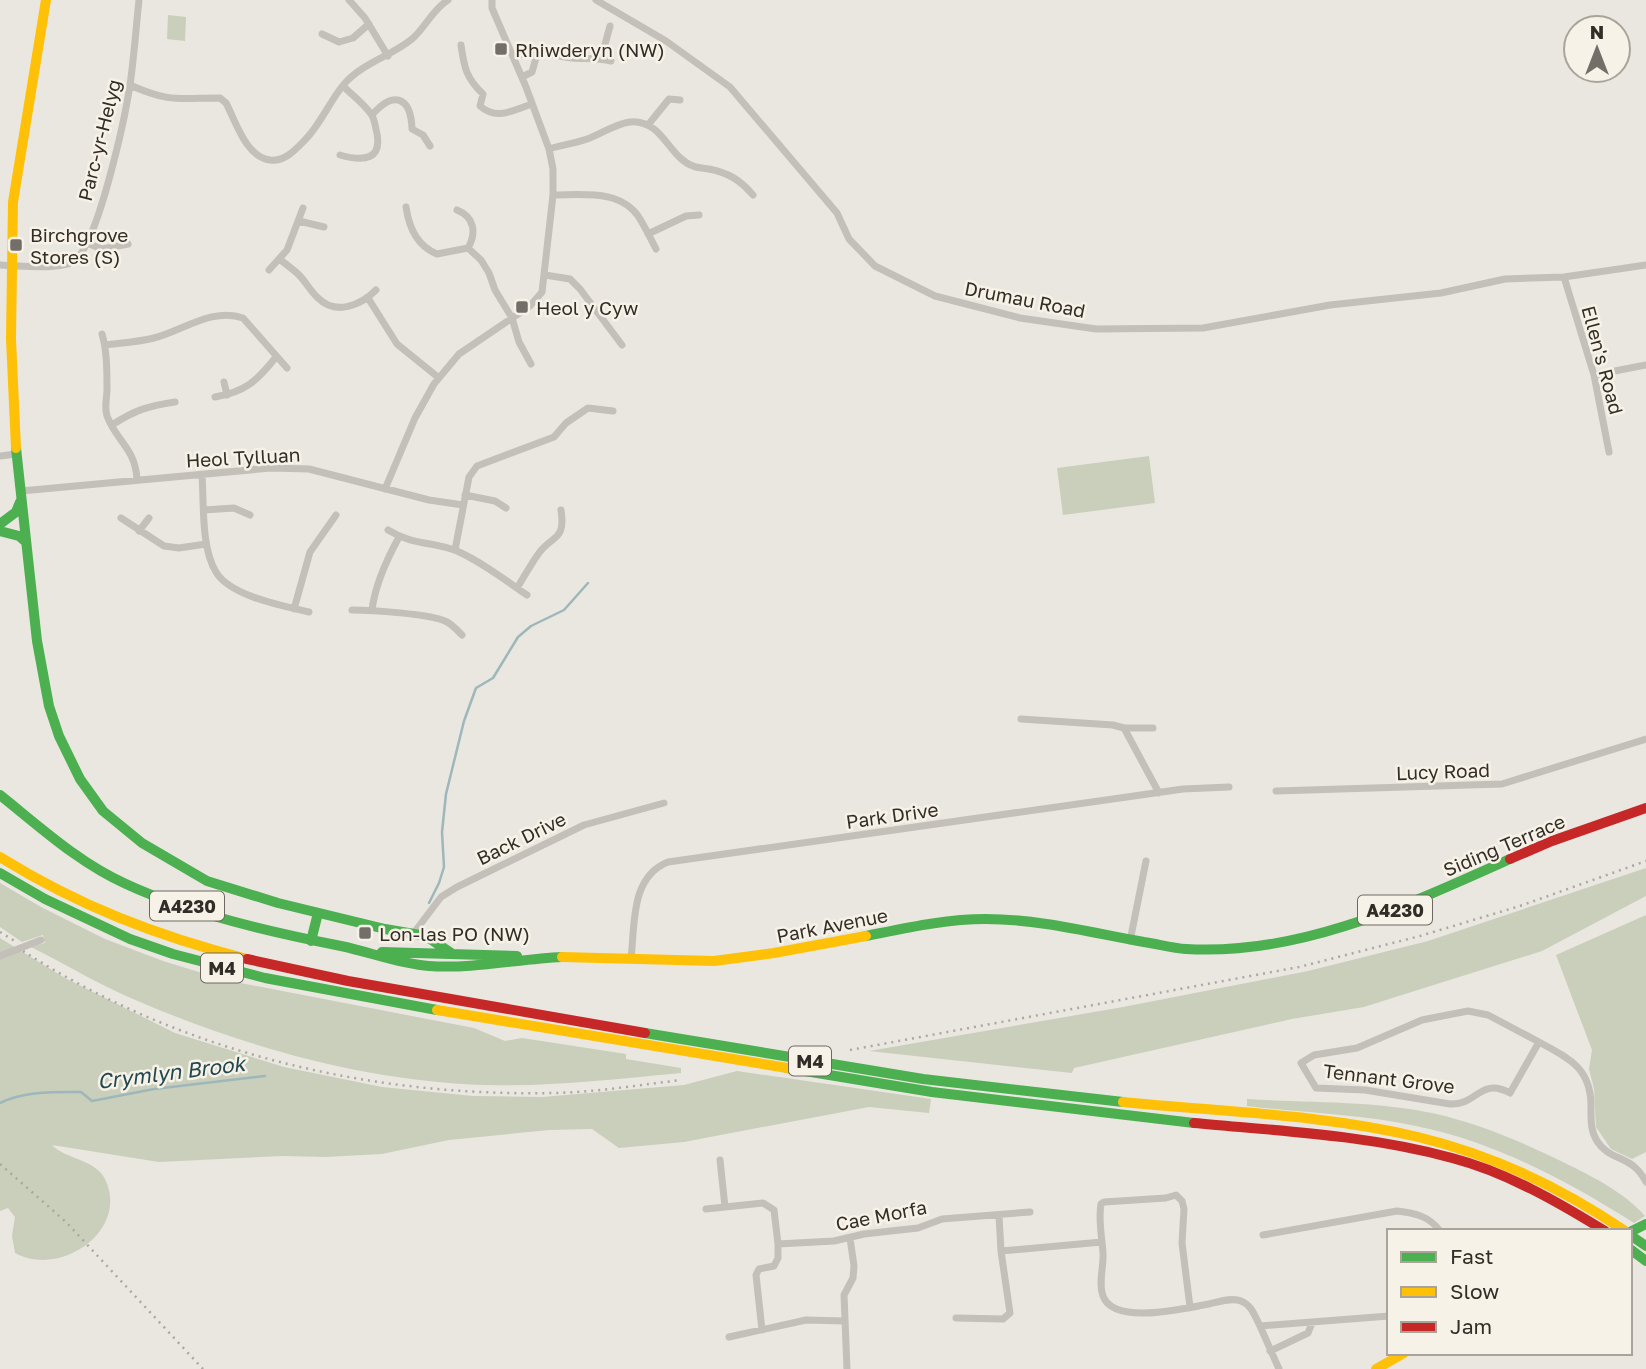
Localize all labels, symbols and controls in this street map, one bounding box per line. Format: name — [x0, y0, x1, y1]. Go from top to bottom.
north arrow — [1562, 14, 1632, 84]
text: N — [1590, 20, 1604, 43]
place label: Rhiwderyn (NW) — [515, 38, 665, 61]
marker: Rhiwderyn (NW) — [493, 41, 509, 57]
street label: Parc-yr-Helyg — [73, 77, 125, 203]
place label: Birchgrove Stores (S) — [30, 223, 128, 268]
marker: Birchgrove Stores (S) — [8, 237, 24, 253]
street label: Drumau Road — [963, 276, 1087, 322]
place label: Heol y Cyw — [536, 296, 638, 319]
marker: Heol y Cyw — [514, 299, 530, 315]
street label: Ellen's Road — [1577, 303, 1629, 417]
street label: Heol Tylluan — [185, 443, 301, 471]
street label: Lucy Road — [1396, 758, 1490, 784]
street label: Park Drive — [844, 797, 940, 833]
street label: Back Drive — [473, 807, 569, 869]
street label: Siding Terrace — [1440, 809, 1568, 881]
road number: A4230 — [150, 891, 224, 920]
road number: A4230 — [1358, 896, 1432, 925]
street label: Park Avenue — [774, 903, 890, 947]
place label: Lon-las PO (NW) — [379, 922, 530, 945]
marker: Lon-las PO (NW) — [357, 925, 373, 941]
road number: M4 — [201, 953, 243, 982]
road number: M4 — [789, 1046, 831, 1076]
water label: Crymlyn Brook — [96, 1050, 249, 1094]
street label: Tennant Grove — [1322, 1059, 1456, 1097]
street label: Cae Morfa — [834, 1195, 928, 1235]
legend — [1387, 1229, 1632, 1355]
text: Fast — [1450, 1243, 1493, 1269]
text: Slow — [1450, 1278, 1499, 1304]
text: Jam — [1450, 1313, 1492, 1339]

